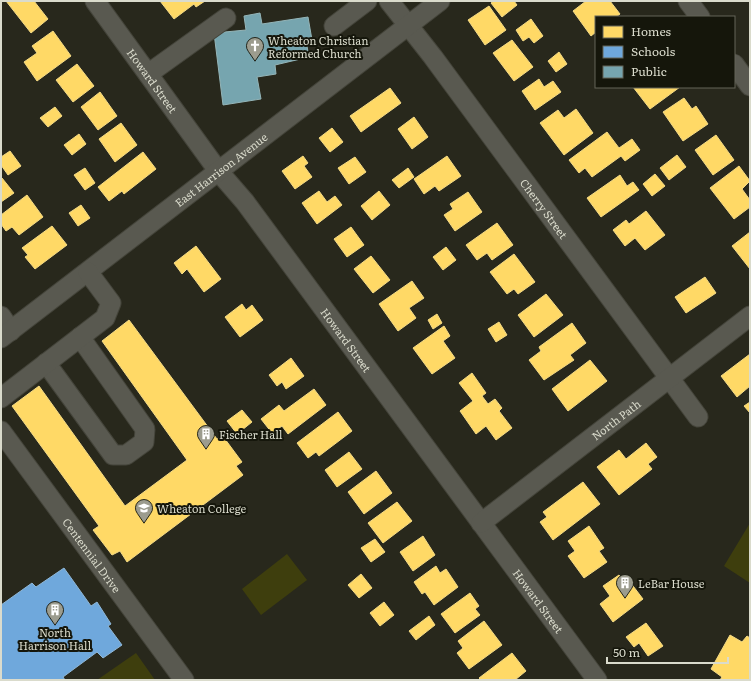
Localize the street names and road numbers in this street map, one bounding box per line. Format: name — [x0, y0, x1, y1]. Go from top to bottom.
street label: Howard Street — [124, 45, 182, 116]
street label: East Harrison Avenue — [171, 128, 271, 210]
street label: Cherry Street — [517, 175, 572, 242]
street label: Howard Street — [317, 304, 376, 376]
street label: North Path — [588, 395, 644, 443]
street label: Centennial Drive — [59, 514, 125, 596]
street label: Howard Street — [510, 565, 568, 637]

